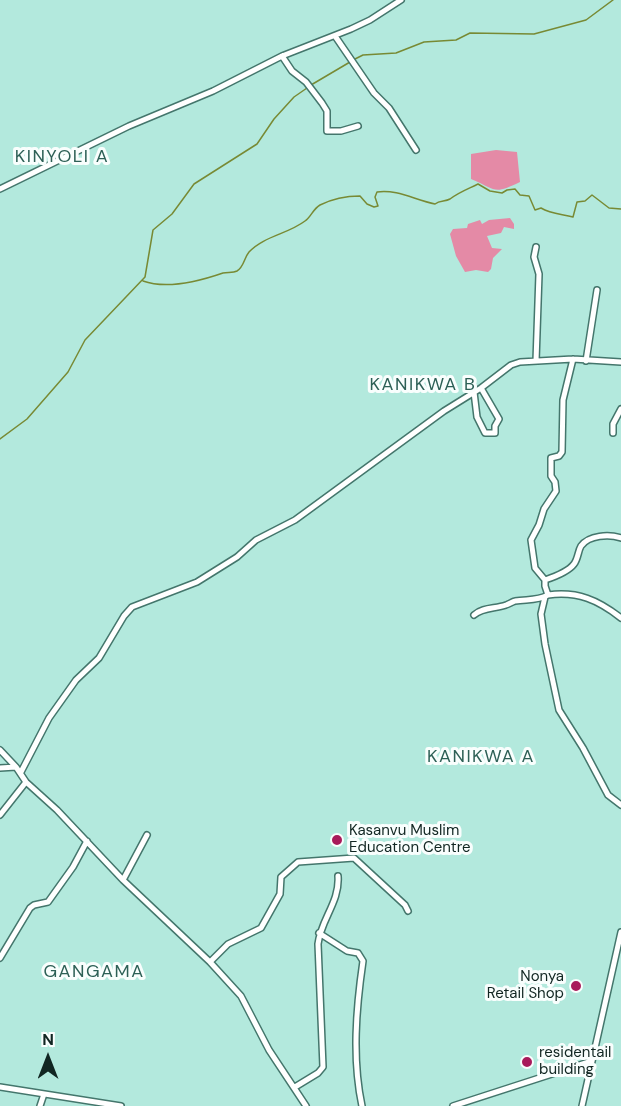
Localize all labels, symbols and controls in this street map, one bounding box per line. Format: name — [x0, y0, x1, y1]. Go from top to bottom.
district label: KINYOLI A — [15, 146, 109, 168]
district label: KANIKWA B — [370, 374, 476, 396]
district label: KANIKWA A — [427, 746, 535, 768]
place label: Kasanvu Muslim Education Centre — [349, 822, 471, 857]
marker: Kasanvu Muslim Education Centre — [330, 833, 344, 847]
district label: GANGAMA — [43, 961, 145, 983]
place label: Nonya Retail Shop — [487, 968, 564, 1003]
marker: Nonya Retail Shop — [569, 979, 583, 993]
north arrow — [18, 1028, 78, 1088]
text: N — [42, 1029, 54, 1050]
place label: residentail building — [539, 1044, 611, 1079]
marker: residentail building — [520, 1055, 534, 1069]

